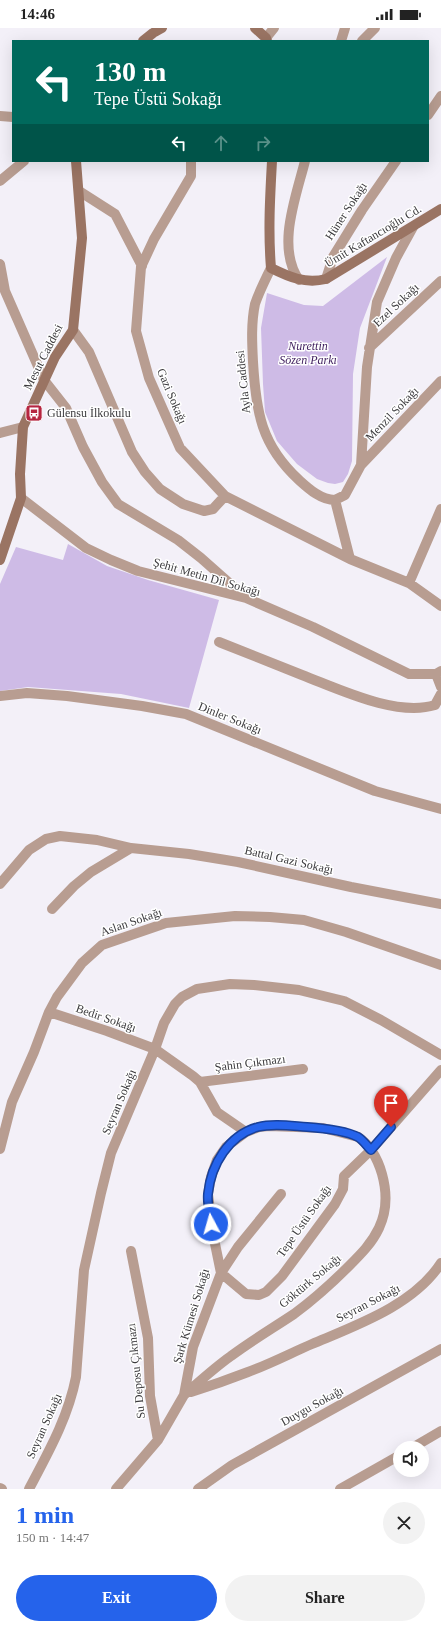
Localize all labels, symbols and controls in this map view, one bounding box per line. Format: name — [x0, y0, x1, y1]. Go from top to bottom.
text: 14:46 — [20, 6, 55, 22]
icon: left — [28, 56, 80, 108]
text: 130 m — [94, 56, 166, 87]
text: Tepe Üstü Sokağı — [94, 89, 222, 109]
icon: left — [168, 132, 190, 154]
icon: ahead — [210, 132, 232, 154]
icon: right — [252, 132, 274, 154]
street label: Hüner Sokağı — [322, 179, 370, 243]
street label: Ümit Kaftancıoğlu Cd. — [322, 202, 424, 270]
street label: Ezel Sokağı — [370, 280, 422, 330]
street label: Mesut Caddesi — [20, 321, 66, 392]
park label: Nurettin Sözen Parkı — [279, 339, 337, 367]
street label: Ayla Caddesi — [233, 349, 253, 415]
street label: Gazi Sokağı — [154, 366, 190, 426]
street label: Menzil Sokağı — [363, 383, 422, 444]
bus stop icon: Gülensu İlkokulu — [24, 403, 44, 423]
place label: Gülensu İlkokulu — [47, 406, 131, 420]
street label: Şehit Metin Dil Sokağı — [152, 555, 263, 599]
street label: Dinler Sokağı — [196, 699, 264, 737]
street label: Battal Gazi Sokağı — [243, 843, 335, 877]
street label: Aslan Sokağı — [98, 905, 164, 939]
street label: Bedir Sokağı — [74, 1001, 139, 1035]
street label: Şahin Çıkmazı — [214, 1052, 287, 1074]
street label: Seyran Sokağı — [99, 1067, 139, 1137]
pin — [374, 1086, 408, 1127]
icon: arrive — [380, 1092, 402, 1114]
street label: Tepe Üstü Sokağı — [274, 1182, 335, 1260]
position arrow — [190, 1203, 232, 1245]
street label: Göktürk Sokağı — [276, 1251, 344, 1311]
street label: Şark Kümesi Sokağı — [170, 1266, 212, 1365]
street label: Seyran Sokağı — [334, 1281, 403, 1325]
street label: Su Deposu Çıkmazı — [124, 1322, 148, 1419]
street label: Duygu Sokağı — [278, 1383, 346, 1429]
street label: Seyran Sokağı — [23, 1391, 65, 1461]
map controls — [393, 1441, 429, 1477]
button: sound — [393, 1441, 429, 1477]
text: 1 min — [16, 1502, 74, 1528]
button: close — [383, 1502, 425, 1544]
text: 150 m · 14:47 — [16, 1530, 89, 1545]
button: Exit — [16, 1575, 217, 1621]
button: Share — [225, 1575, 425, 1621]

